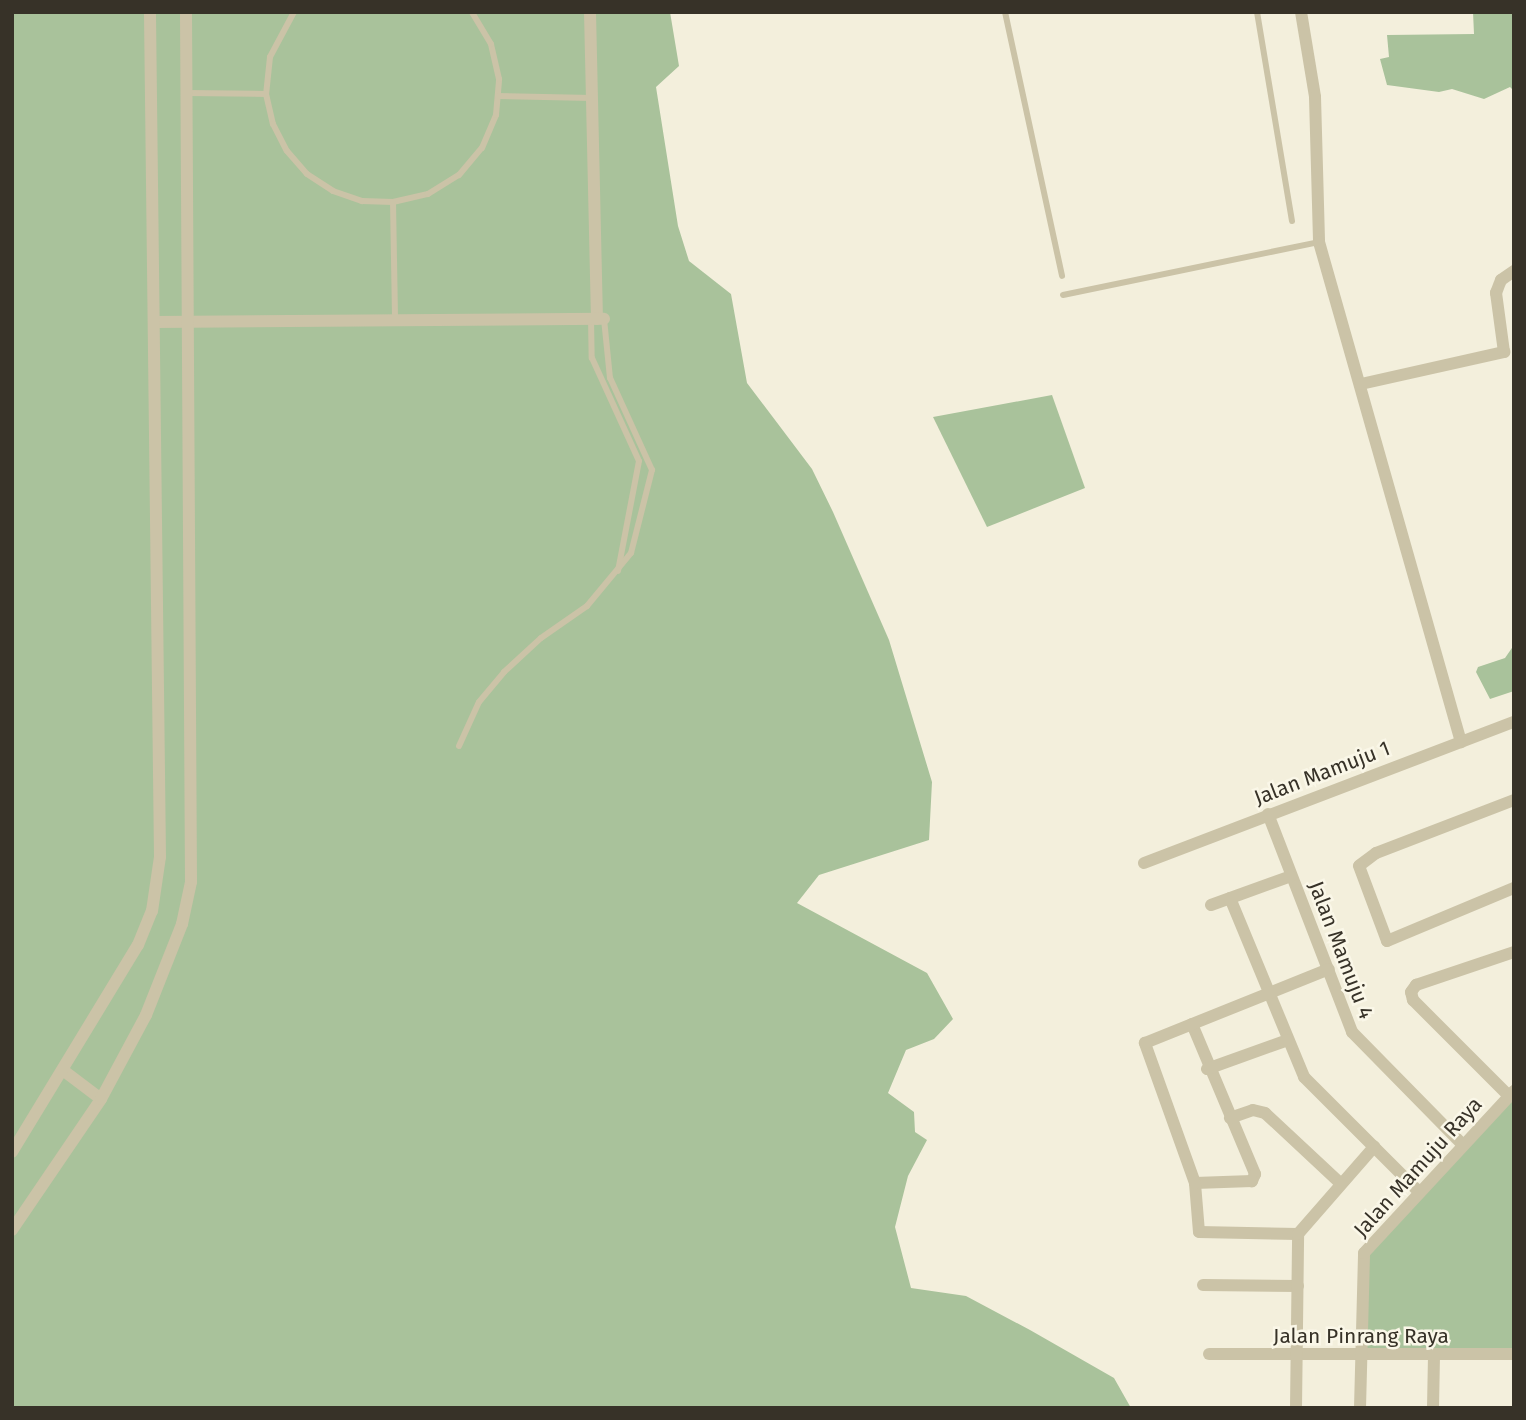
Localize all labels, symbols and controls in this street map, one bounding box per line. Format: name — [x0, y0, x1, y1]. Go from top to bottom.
street label: Jalan Mamuju 1 — [1250, 735, 1394, 811]
street label: Jalan Mamuju 4 — [1303, 877, 1379, 1023]
street label: Jalan Mamuju Raya — [1349, 1092, 1487, 1242]
street label: Jalan Pinrang Raya — [1273, 1323, 1449, 1349]

